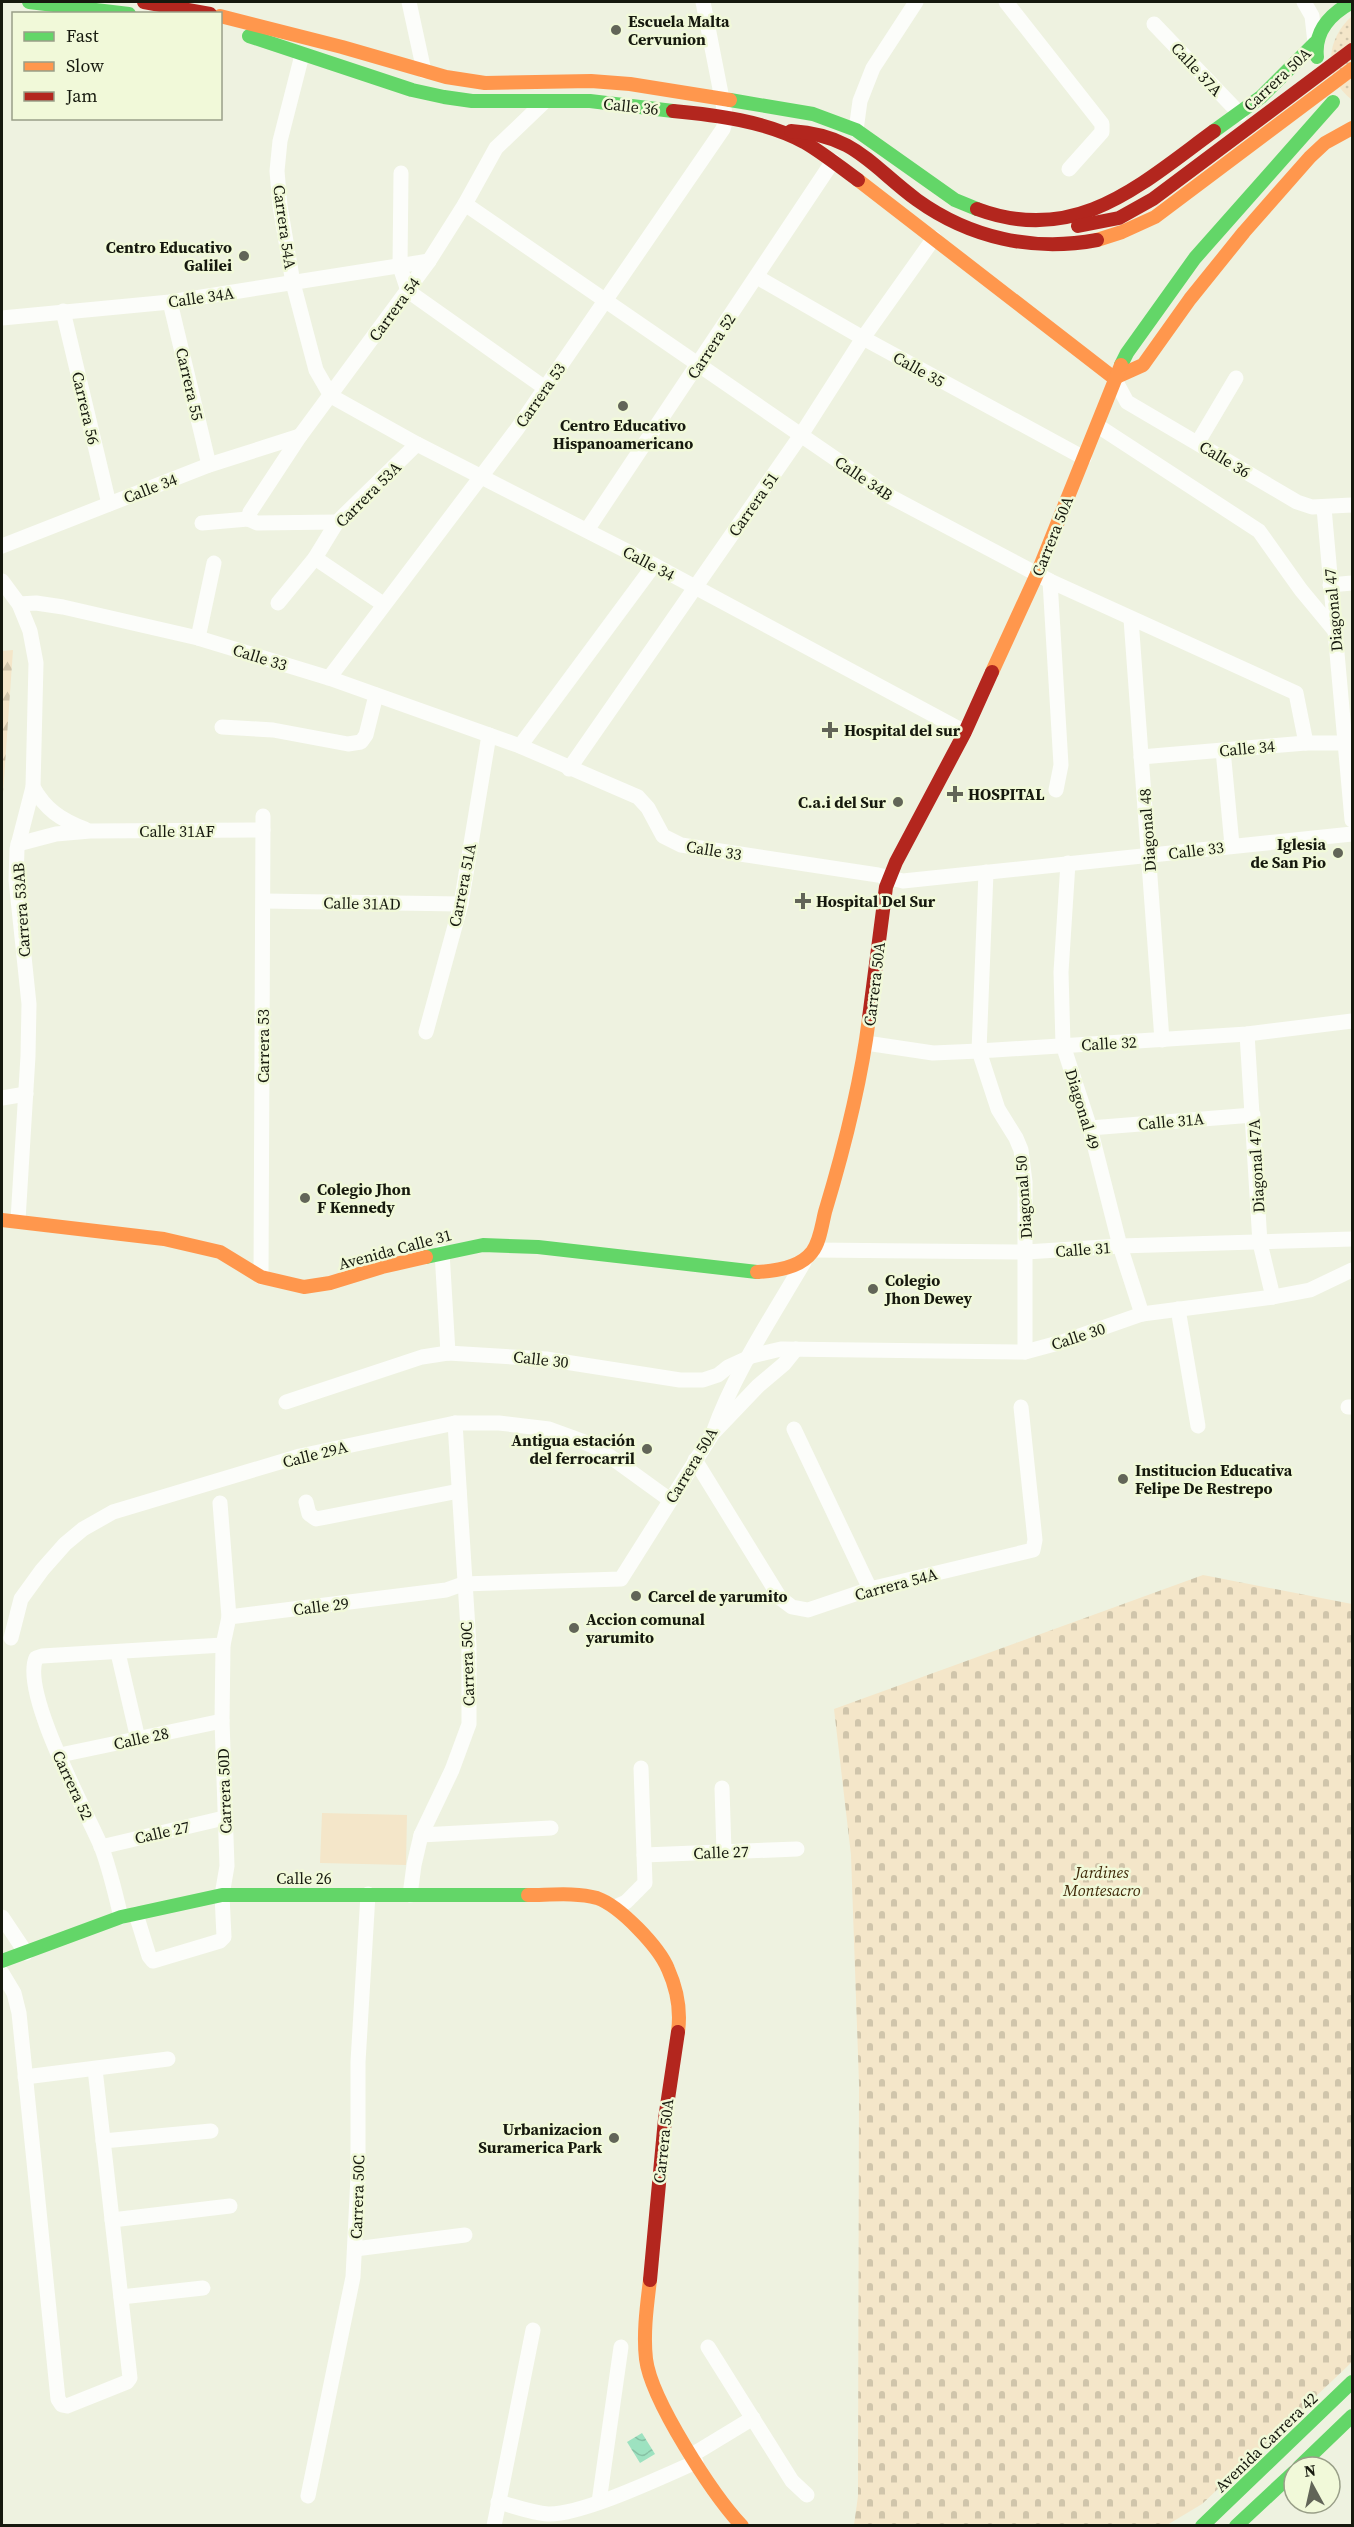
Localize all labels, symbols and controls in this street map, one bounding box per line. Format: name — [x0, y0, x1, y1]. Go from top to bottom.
place label: Escuela Malta Cervunion — [628, 10, 730, 50]
legend — [12, 12, 222, 120]
text: Fast — [66, 23, 99, 48]
marker: Escuela Malta Cervunion — [609, 23, 623, 37]
street label: Calle 37A — [1166, 37, 1228, 101]
street label: Carrera 50A — [1238, 42, 1316, 116]
text: Slow — [66, 53, 104, 78]
text: Jam — [65, 83, 98, 108]
street label: Calle 36 — [602, 92, 660, 120]
street label: Carrera 54A — [268, 183, 302, 271]
place label: Centro Educativo Galilei — [106, 236, 232, 276]
marker: Centro Educativo Galilei — [237, 249, 251, 263]
street label: Carrera 54 — [363, 273, 425, 345]
street label: Calle 34A — [167, 281, 236, 313]
street label: Carrera 52 — [682, 309, 740, 383]
street label: Carrera 55 — [171, 345, 209, 423]
street label: Calle 35 — [889, 346, 949, 392]
street label: Carrera 53 — [510, 358, 570, 432]
street label: Carrera 56 — [67, 369, 105, 447]
marker: Centro Educativo Hispanoamericano — [616, 399, 630, 413]
place label: Centro Educativo Hispanoamericano — [553, 414, 693, 454]
street label: Calle 36 — [1195, 435, 1255, 483]
street label: Calle 34B — [831, 451, 897, 505]
street label: Carrera 53A — [330, 456, 406, 532]
street label: Carrera 51 — [723, 467, 783, 541]
street label: Calle 34 — [120, 468, 180, 508]
street label: Carrera 50A — [1026, 492, 1078, 579]
street label: Calle 34 — [619, 540, 679, 586]
street label: Diagonal 47 — [1318, 568, 1348, 652]
street label: Calle 33 — [230, 638, 290, 676]
place label: Hospital del sur — [844, 719, 961, 741]
marker: Hospital del sur — [821, 721, 839, 739]
street label: Calle 34 — [1218, 735, 1276, 761]
place label: HOSPITAL — [968, 783, 1045, 805]
marker: HOSPITAL — [946, 785, 964, 803]
street label: Diagonal 48 — [1133, 788, 1161, 872]
place label: C.a.i del Sur — [798, 791, 887, 813]
marker: C.a.i del Sur — [891, 795, 905, 809]
street label: Calle 31AF — [139, 820, 215, 842]
place label: Iglesia de San Pio — [1250, 833, 1326, 873]
street label: Calle 33 — [685, 835, 743, 865]
street label: Calle 33 — [1167, 836, 1225, 864]
street label: Carrera 51A — [443, 841, 481, 929]
marker: Iglesia de San Pio — [1331, 846, 1345, 860]
street label: Carrera 53AB — [7, 862, 35, 958]
place label: Hospital Del Sur — [816, 890, 936, 912]
street label: Calle 31AD — [323, 891, 401, 915]
marker: Hospital Del Sur — [794, 892, 812, 910]
street label: Carrera 50A — [858, 940, 890, 1027]
street label: Carrera 53 — [252, 1009, 274, 1083]
street label: Calle 32 — [1081, 1031, 1137, 1055]
street label: Diagonal 49 — [1060, 1066, 1106, 1152]
street label: Calle 31A — [1137, 1107, 1205, 1135]
street label: Diagonal 47A — [1243, 1118, 1269, 1214]
street label: Diagonal 50 — [1009, 1155, 1037, 1239]
place label: Colegio Jhon F Kennedy — [317, 1178, 411, 1218]
marker: Colegio Jhon F Kennedy — [298, 1191, 312, 1205]
street label: Avenida Calle 31 — [336, 1223, 454, 1275]
street label: Calle 31 — [1054, 1236, 1112, 1262]
place label: Colegio Jhon Dewey — [884, 1269, 973, 1309]
marker: Colegio Jhon Dewey — [866, 1282, 880, 1296]
street label: Calle 30 — [1048, 1317, 1108, 1355]
street label: Calle 30 — [512, 1345, 570, 1373]
street label: Carrera 50A — [660, 1423, 722, 1507]
place label: Antigua estación del ferrocarril — [511, 1429, 635, 1469]
street label: Calle 29A — [280, 1435, 350, 1473]
marker: Antigua estación del ferrocarril — [640, 1442, 654, 1456]
place label: Institucion Educativa Felipe De Restrepo — [1135, 1459, 1293, 1499]
marker: Institucion Educativa Felipe De Restrepo — [1116, 1472, 1130, 1486]
street label: Carrera 54A — [852, 1562, 940, 1606]
place label: Carcel de yarumito — [648, 1585, 788, 1607]
marker: Carcel de yarumito — [629, 1589, 643, 1603]
street label: Calle 29 — [292, 1592, 350, 1620]
place label: Accion comunal yarumito — [585, 1608, 705, 1648]
marker: Accion comunal yarumito — [567, 1621, 581, 1635]
street label: Carrera 50C — [455, 1622, 479, 1706]
street label: Calle 28 — [111, 1721, 171, 1755]
street label: Carrera 52 — [47, 1747, 99, 1823]
street label: Carrera 50D — [212, 1748, 236, 1834]
street label: Calle 27 — [132, 1815, 192, 1849]
street label: Calle 27 — [693, 1840, 749, 1864]
park label: Jardines Montesacro — [1062, 1861, 1141, 1901]
street label: Calle 26 — [276, 1867, 332, 1889]
street label: Carrera 50A — [648, 2097, 678, 2184]
place label: Urbanizacion Suramerica Park — [478, 2118, 602, 2158]
marker: Urbanizacion Suramerica Park — [607, 2131, 621, 2145]
street label: Carrera 50C — [345, 2155, 369, 2239]
street label: Avenida Carrera 42 — [1210, 2387, 1322, 2497]
north arrow — [1282, 2455, 1342, 2515]
text: N — [1303, 2458, 1318, 2482]

